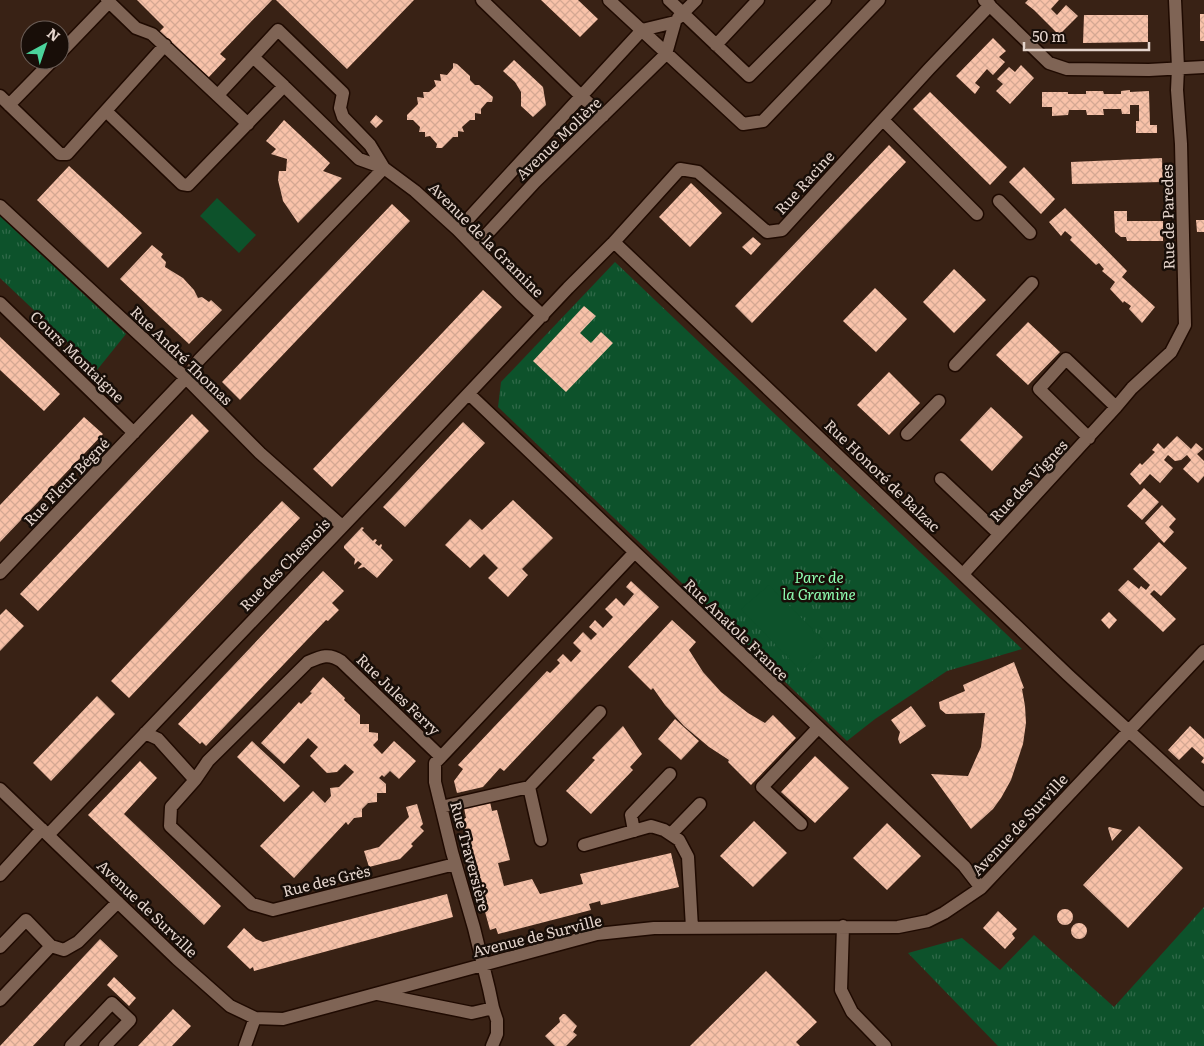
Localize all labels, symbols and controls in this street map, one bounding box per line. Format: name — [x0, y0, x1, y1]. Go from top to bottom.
north arrow — [20, 20, 70, 70]
scale bar — [1024, 20, 1149, 52]
text: N — [43, 23, 65, 46]
text: 50 m — [1032, 24, 1066, 47]
street label: Avenue Molière — [510, 91, 606, 185]
street label: Rue Racine — [769, 145, 839, 219]
street label: Rue de Paredes — [1155, 164, 1179, 270]
street label: Avenue de la Gramine — [424, 176, 550, 302]
street label: Rue André Thomas — [126, 300, 238, 410]
street label: Cours Montaigne — [26, 305, 131, 407]
street label: Rue Honoré de Balzac — [820, 413, 947, 537]
street label: Rue Fleur Bégné — [18, 431, 114, 530]
street label: Rue des Vignes — [984, 434, 1072, 526]
street label: Rue des Chesnois — [233, 512, 335, 616]
park label: Parc de la Gramine — [782, 565, 856, 605]
street label: Rue Anatole France — [679, 573, 795, 685]
street label: Rue Jules Ferry — [352, 648, 447, 740]
street label: Avenue de Surville — [965, 768, 1073, 880]
street label: Rue Traversière — [445, 798, 497, 914]
street label: Avenue de Surville — [92, 854, 204, 962]
street label: Rue des Grès — [280, 858, 372, 902]
street label: Avenue de Surville — [470, 908, 604, 962]

